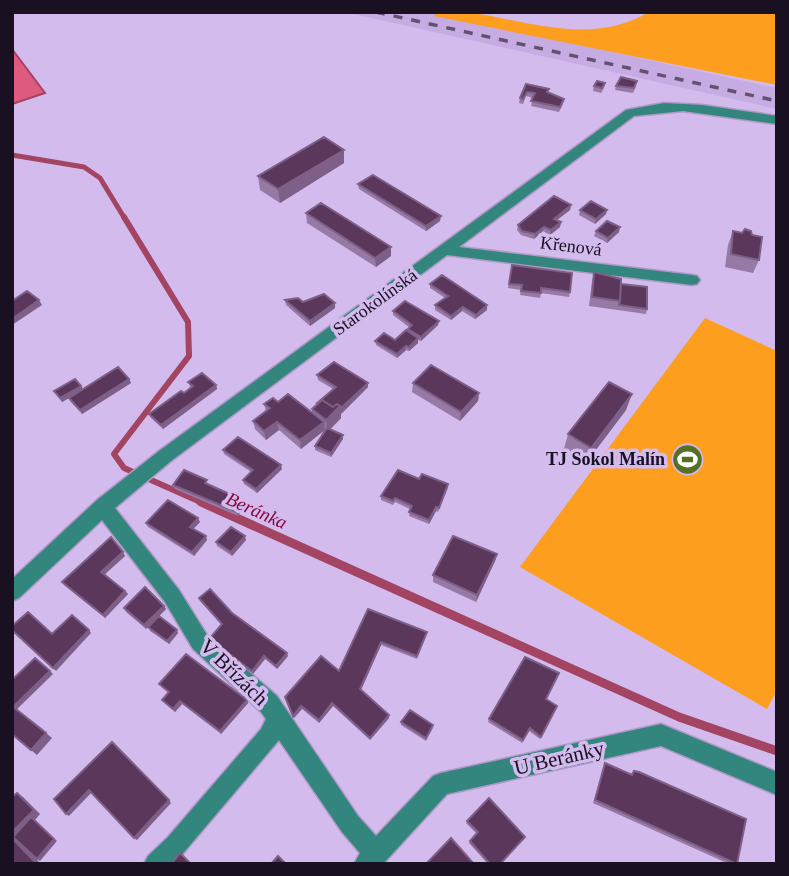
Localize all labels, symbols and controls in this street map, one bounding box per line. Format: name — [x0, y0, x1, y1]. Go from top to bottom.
street label: Křenová — [539, 232, 603, 260]
street label: Starokolínská — [329, 265, 421, 339]
sports icon: TJ Sokol Malín — [671, 442, 705, 476]
place label: TJ Sokol Malín — [546, 449, 665, 469]
water label: Beránka — [223, 488, 290, 533]
street label: V Břízách — [195, 634, 273, 711]
street label: U Beránky — [512, 736, 607, 780]

